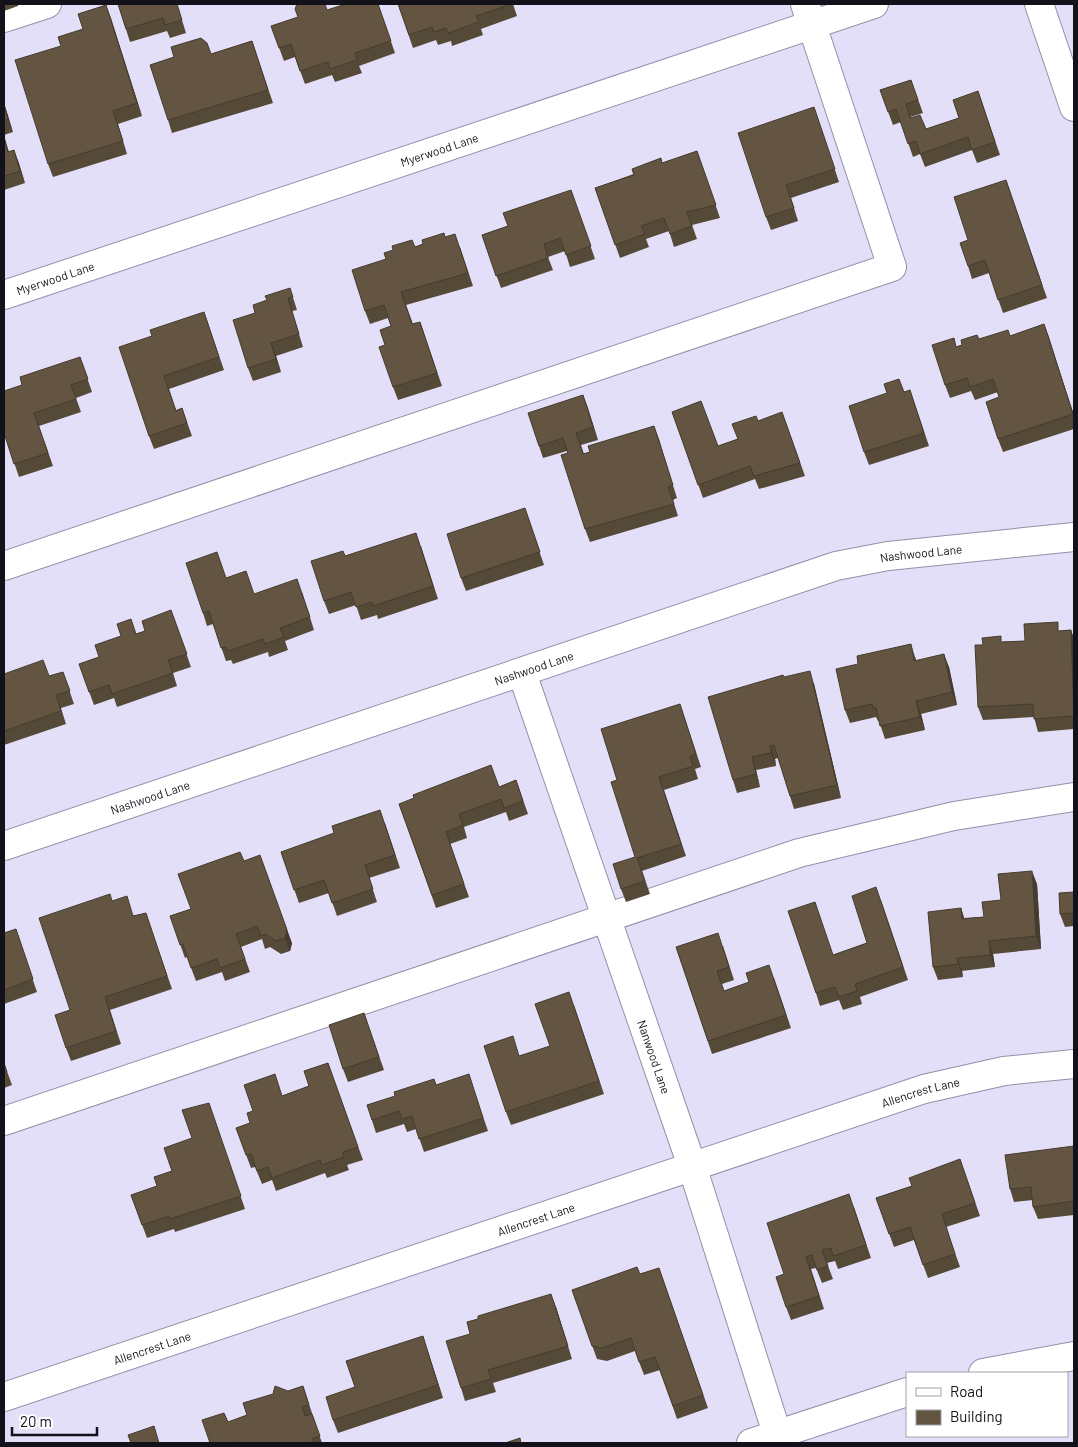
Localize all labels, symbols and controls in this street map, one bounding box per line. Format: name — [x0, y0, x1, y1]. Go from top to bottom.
street label: Myerwood Lane — [399, 130, 480, 169]
street label: Myerwood Lane — [14, 258, 96, 297]
street label: Nashwood Lane — [879, 541, 963, 564]
street label: Nashwood Lane — [492, 648, 575, 688]
street label: Nashwood Lane — [109, 777, 191, 817]
street label: Nanwood Lane — [635, 1018, 674, 1095]
street label: Allencrest Lane — [879, 1074, 961, 1110]
street label: Allencrest Lane — [495, 1199, 577, 1238]
street label: Allencrest Lane — [111, 1328, 192, 1367]
legend — [906, 1372, 1068, 1437]
text: Road — [950, 1382, 983, 1400]
scale bar — [12, 1404, 98, 1436]
text: Building — [950, 1407, 1003, 1425]
text: 20 m — [20, 1412, 52, 1430]

